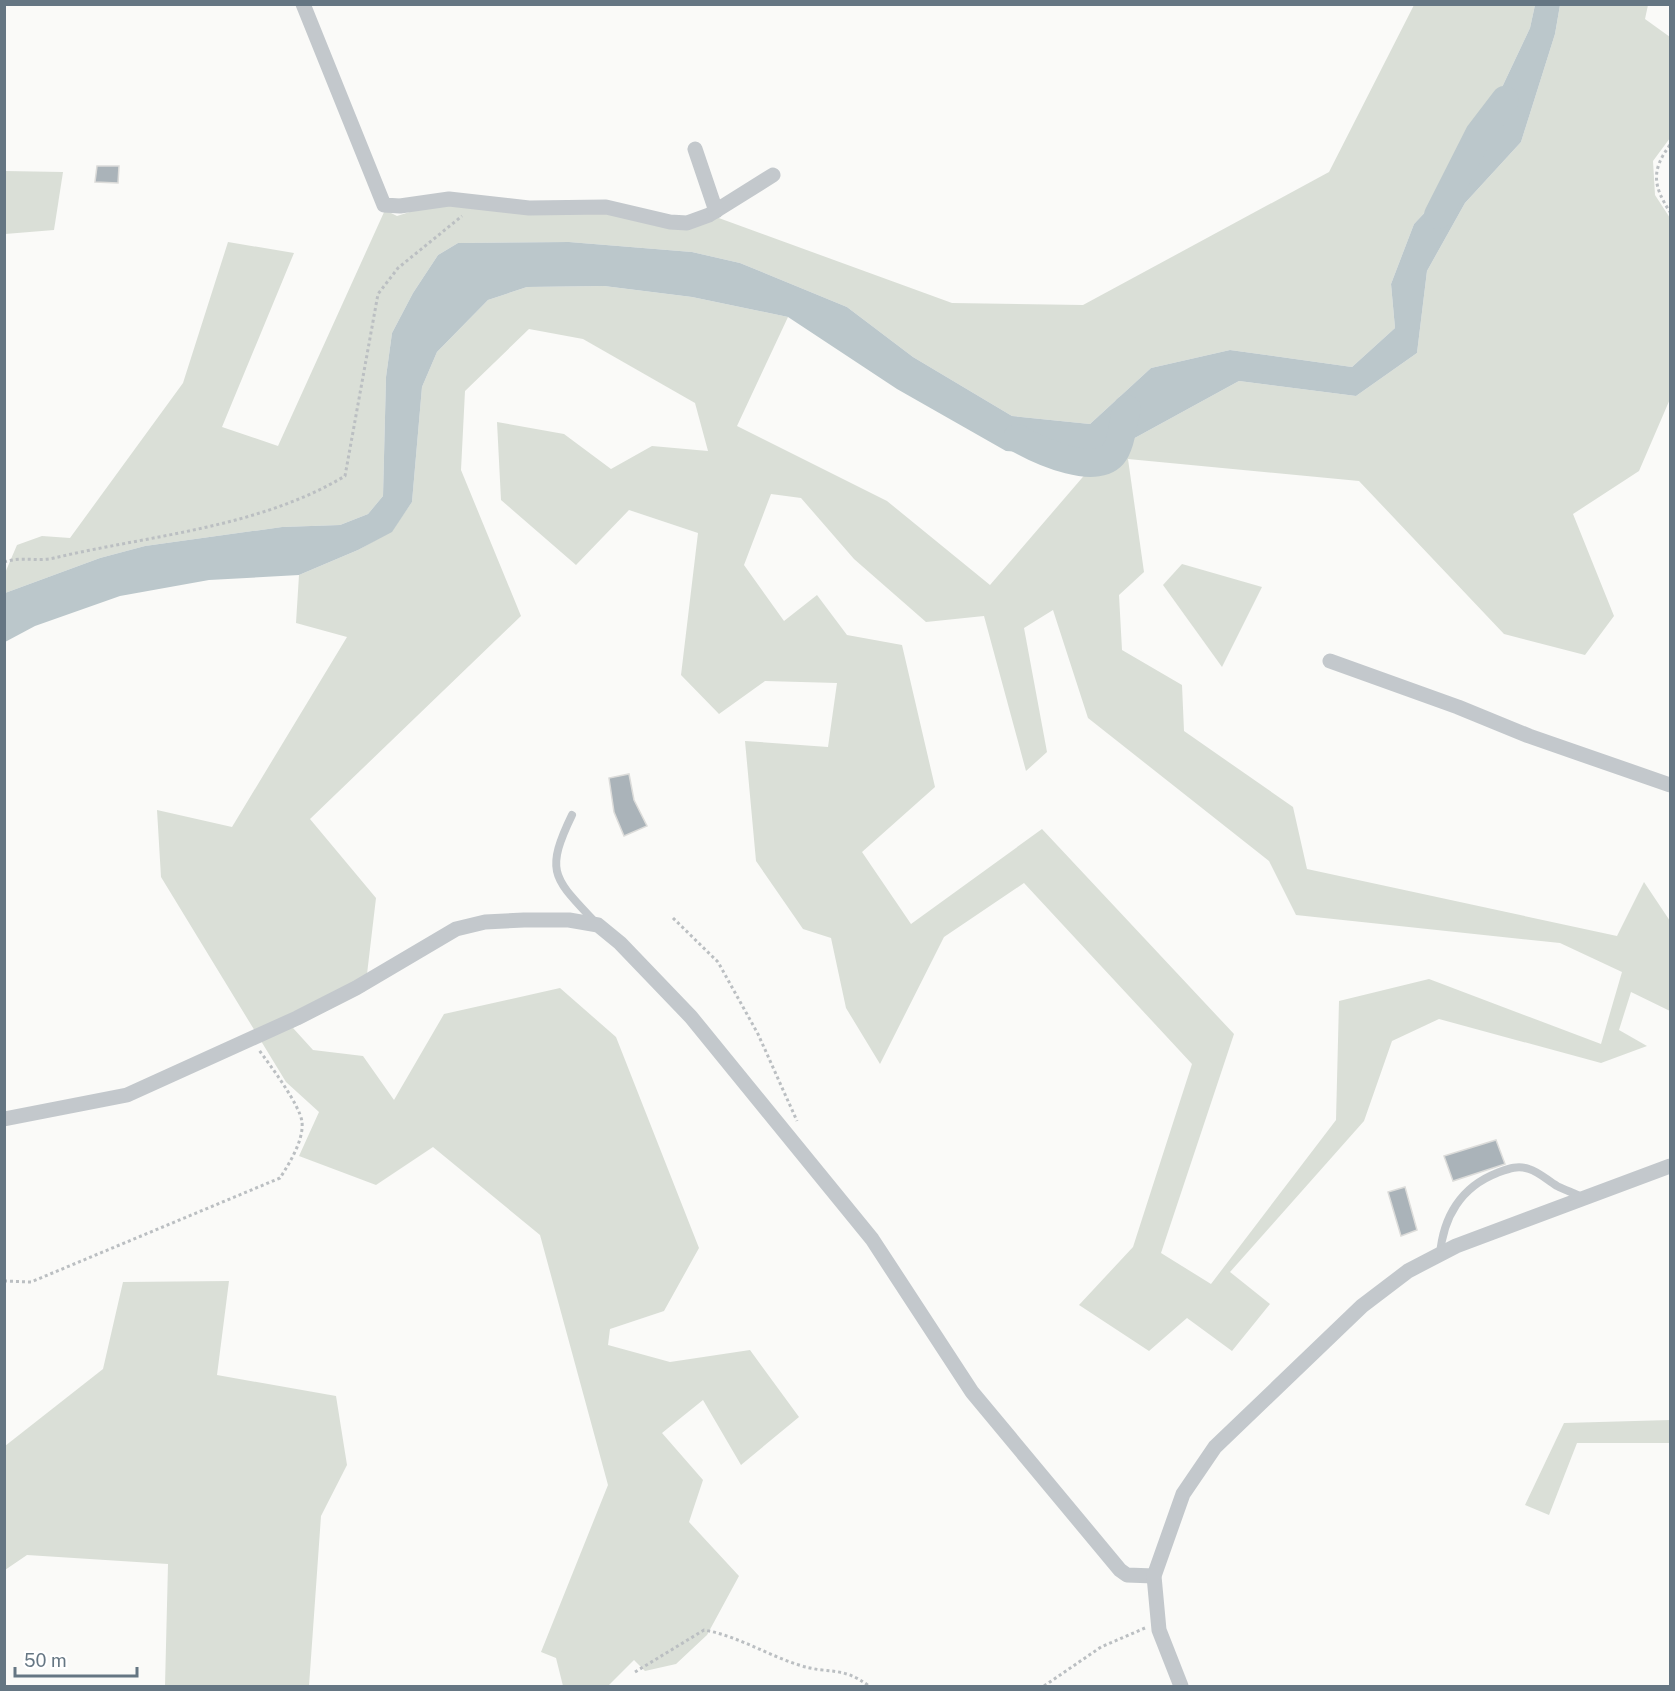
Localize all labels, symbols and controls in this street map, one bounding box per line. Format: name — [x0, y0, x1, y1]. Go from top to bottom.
scale bar — [15, 1640, 136, 1678]
text: 50 m — [24, 1650, 67, 1671]

